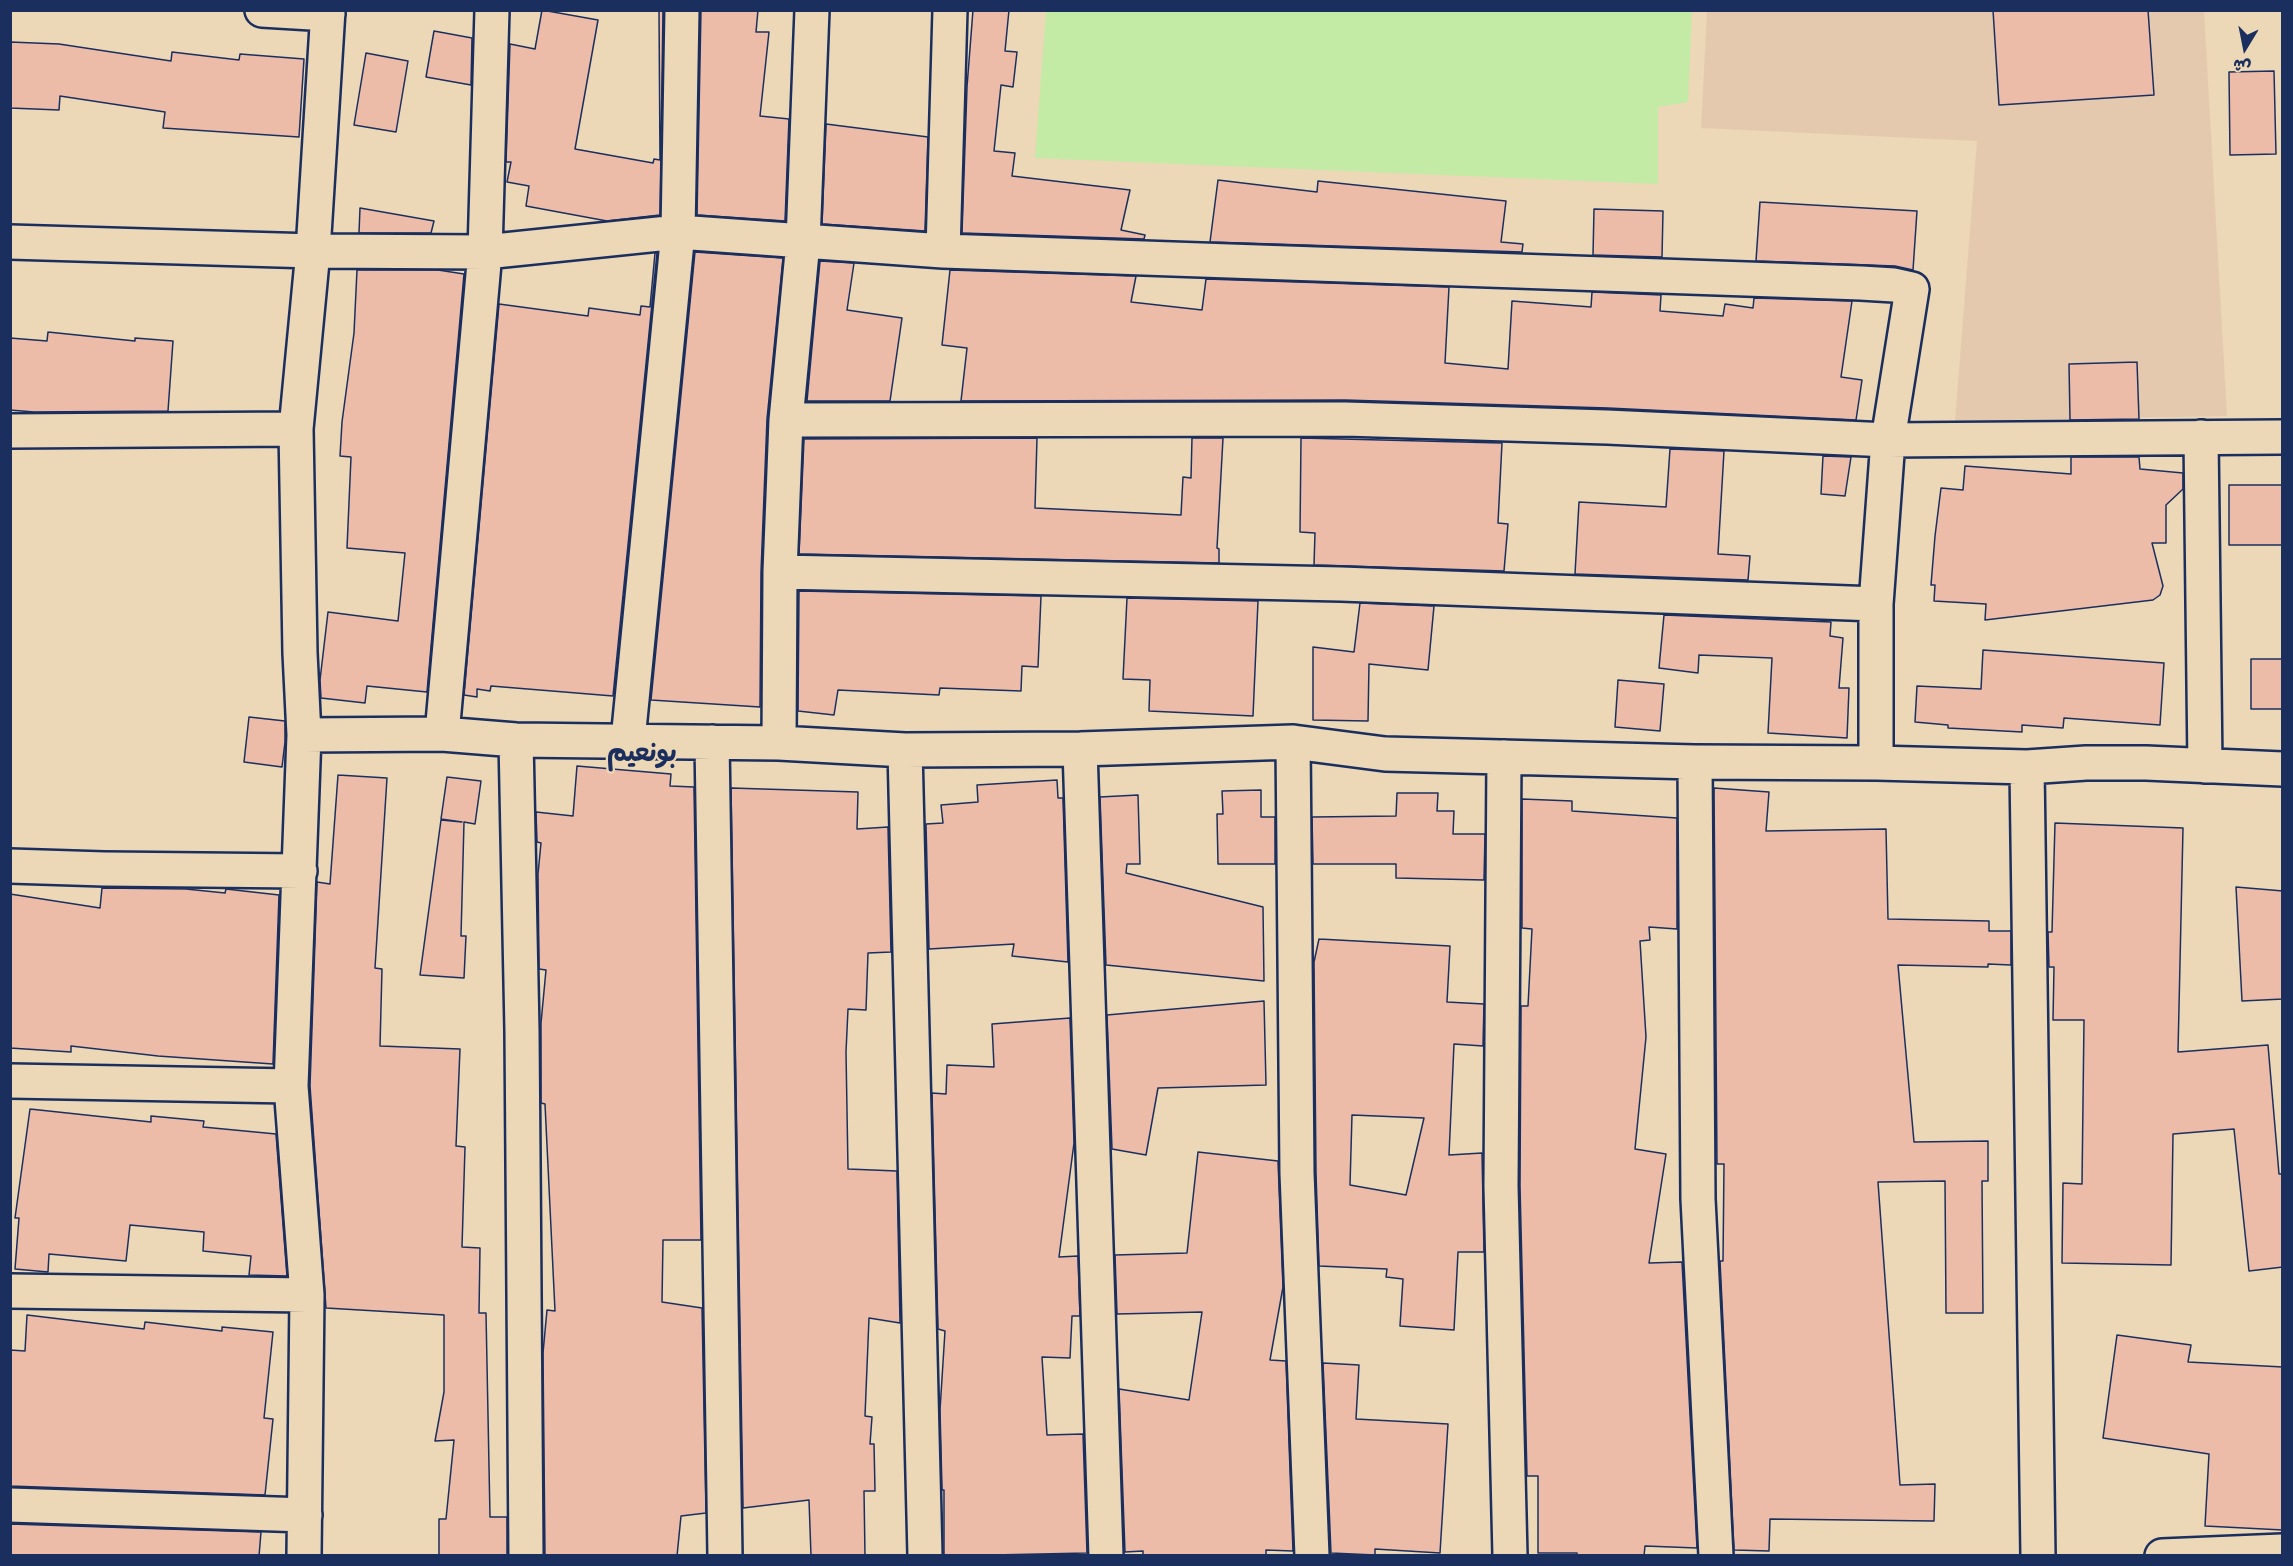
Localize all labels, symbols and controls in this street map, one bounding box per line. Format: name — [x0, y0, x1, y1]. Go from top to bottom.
north arrow — [2215, 18, 2275, 78]
text: ش — [2231, 54, 2252, 77]
district label: بونعيم — [607, 738, 677, 770]

